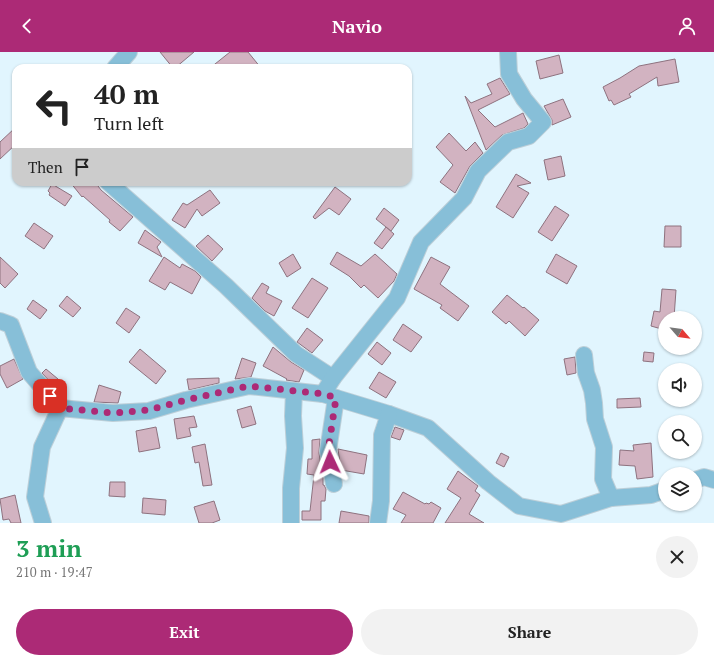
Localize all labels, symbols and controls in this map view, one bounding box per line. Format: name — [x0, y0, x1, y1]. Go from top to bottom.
text: Navio — [332, 14, 382, 38]
icon: back — [16, 15, 38, 37]
icon: person — [676, 15, 698, 37]
text: 40 m — [94, 75, 159, 112]
icon: left — [28, 80, 80, 132]
text: Turn left — [94, 111, 164, 135]
icon: arrive — [71, 156, 93, 178]
text: Then — [28, 157, 63, 177]
north arrow — [658, 311, 702, 355]
map controls — [658, 311, 702, 511]
button: sound — [658, 363, 702, 407]
pin — [33, 379, 67, 413]
icon: arrive — [39, 385, 61, 407]
button: search — [658, 415, 702, 459]
position arrow — [309, 441, 351, 483]
button: layers — [658, 467, 702, 511]
text: 3 min — [16, 532, 82, 564]
button: close — [656, 536, 698, 578]
text: 210 m · 19:47 — [16, 563, 93, 581]
button: Exit — [16, 609, 353, 655]
button: Share — [361, 609, 698, 655]

